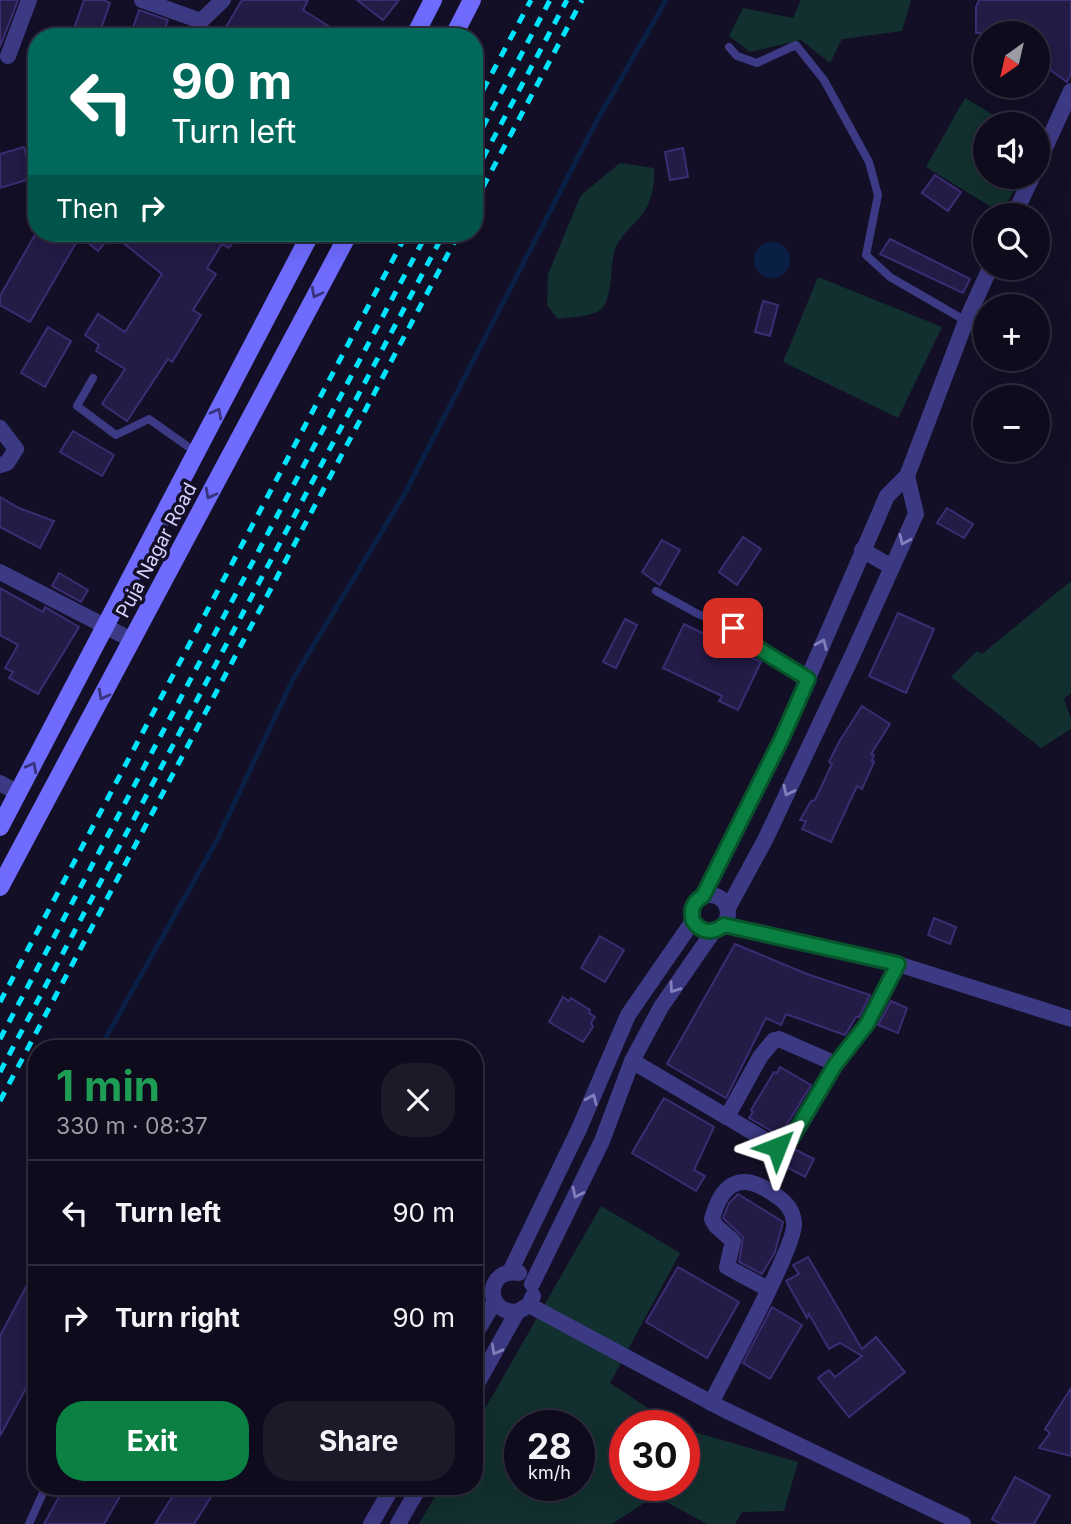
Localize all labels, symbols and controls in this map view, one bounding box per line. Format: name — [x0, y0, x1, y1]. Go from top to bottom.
north arrow — [973, 21, 1050, 98]
map controls — [973, 21, 1050, 462]
text: 90 m — [171, 52, 292, 111]
icon: left — [56, 56, 147, 147]
text: Turn left — [171, 112, 296, 151]
button: sound — [973, 112, 1050, 189]
icon: right — [133, 189, 171, 227]
text: Then — [56, 193, 119, 224]
button: search — [973, 203, 1050, 280]
one-way arrow — [311, 286, 325, 298]
button: + — [973, 294, 1050, 371]
button: − — [973, 385, 1050, 462]
one-way arrow — [209, 408, 222, 420]
street label: Puja Nagar Road — [111, 479, 202, 622]
one-way arrow — [204, 487, 218, 499]
one-way arrow — [898, 533, 912, 546]
pin — [703, 598, 763, 658]
icon: arrive — [714, 609, 752, 647]
one-way arrow — [814, 639, 828, 651]
one-way arrow — [97, 687, 111, 700]
one-way arrow — [24, 762, 37, 774]
one-way arrow — [782, 784, 796, 796]
one-way arrow — [669, 980, 682, 993]
text: 1 min — [56, 1060, 160, 1111]
button: close — [381, 1063, 455, 1137]
one-way arrow — [584, 1094, 598, 1106]
position arrow — [740, 1110, 814, 1184]
text: 330 m · 08:37 — [56, 1112, 208, 1140]
one-way arrow — [572, 1186, 586, 1198]
icon: left — [56, 1194, 94, 1232]
text: Turn left — [115, 1197, 221, 1228]
text: 90 m — [392, 1197, 455, 1228]
icon: right — [56, 1299, 94, 1337]
text: Turn right — [115, 1302, 240, 1333]
text: 90 m — [392, 1302, 455, 1333]
one-way arrow — [491, 1343, 504, 1356]
button: Exit — [56, 1401, 249, 1481]
button: Share — [263, 1401, 455, 1481]
speed limit sign: 30 — [609, 1410, 700, 1501]
text: 28 — [527, 1425, 572, 1467]
text: km/h — [528, 1462, 571, 1483]

